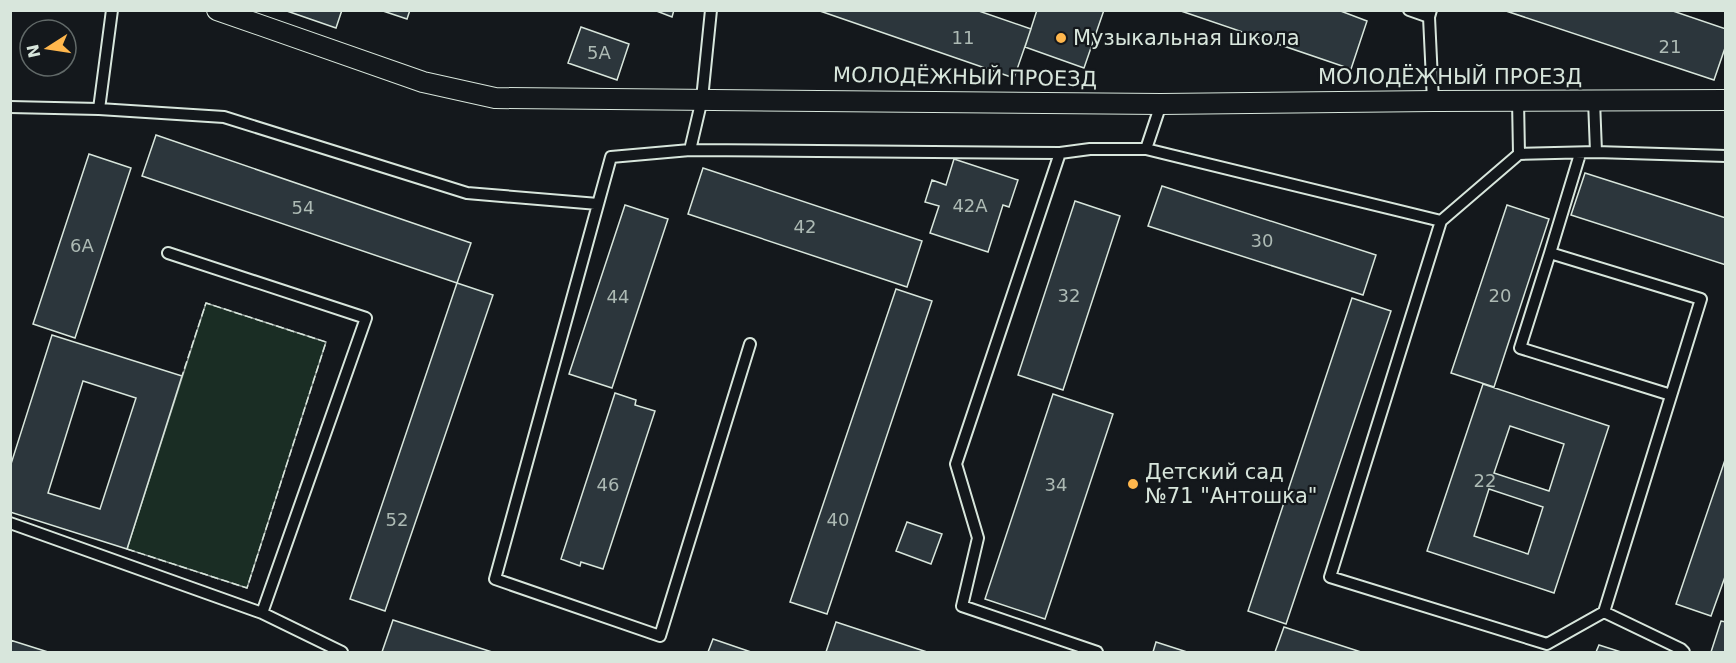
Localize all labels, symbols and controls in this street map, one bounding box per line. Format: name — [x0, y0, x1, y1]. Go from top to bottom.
north arrow — [18, 18, 78, 78]
place label: Музыкальная школа — [1073, 26, 1300, 50]
house number: 11 — [952, 27, 974, 48]
marker: Музыкальная школа — [1054, 31, 1068, 45]
house number: 21 — [1659, 36, 1681, 57]
text: N — [23, 42, 45, 60]
house number: 5А — [587, 42, 612, 63]
street label: МОЛОДЁЖНЫЙ ПРОЕЗД — [833, 62, 1097, 91]
street label: МОЛОДЁЖНЫЙ ПРОЕЗД — [1318, 64, 1582, 89]
house number: 42А — [952, 195, 988, 216]
house number: 54 — [292, 197, 314, 218]
house number: 42 — [794, 216, 816, 237]
house number: 30 — [1251, 230, 1273, 251]
house number: 6А — [70, 235, 95, 256]
house number: 32 — [1058, 285, 1080, 306]
house number: 20 — [1489, 285, 1511, 306]
house number: 44 — [607, 286, 629, 307]
place label: Детский сад №71 "Антошка" — [1145, 460, 1318, 508]
house number: 22 — [1474, 470, 1496, 491]
house number: 46 — [597, 474, 619, 495]
house number: 34 — [1045, 474, 1067, 495]
marker: Детский сад №71 "Антошка" — [1126, 477, 1140, 491]
house number: 52 — [386, 509, 408, 530]
house number: 40 — [827, 509, 849, 530]

